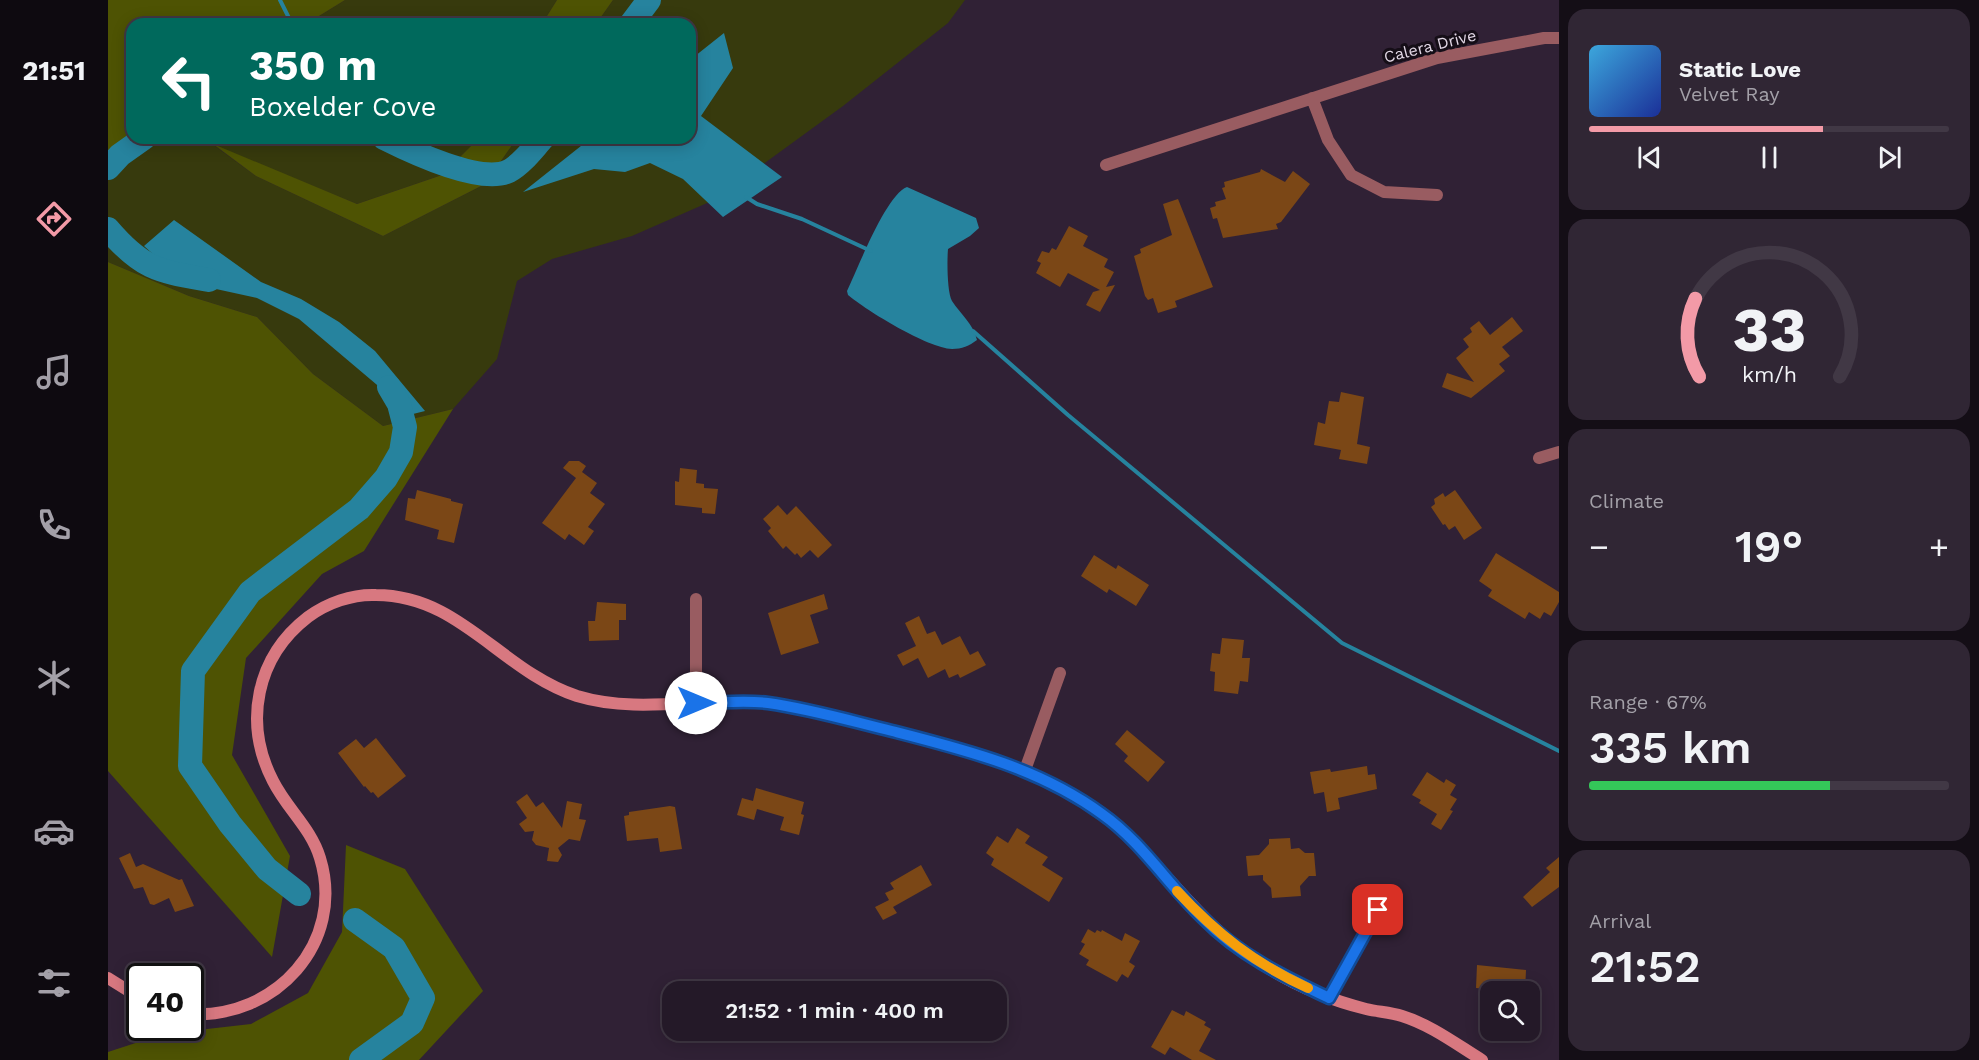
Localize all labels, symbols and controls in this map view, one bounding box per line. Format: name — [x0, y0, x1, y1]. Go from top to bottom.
street label: Calera Drive — [1382, 25, 1478, 67]
text: 350 m — [249, 41, 377, 90]
icon: left — [150, 42, 228, 120]
text: 21:51 — [22, 55, 86, 87]
text: Static Love — [1679, 57, 1801, 82]
text: Velvet Ray — [1679, 82, 1780, 106]
text: Boxelder Cove — [249, 91, 436, 123]
icon: previous — [1633, 141, 1666, 174]
icon: pause — [1753, 141, 1786, 174]
icon: next — [1873, 141, 1906, 174]
icon: directions — [33, 198, 75, 240]
text: 33 — [1732, 293, 1806, 366]
icon: music — [33, 351, 75, 393]
text: km/h — [1741, 362, 1797, 387]
text: Climate — [1589, 489, 1664, 513]
icon: phone — [33, 504, 75, 546]
text: 19° — [1735, 520, 1803, 573]
text: − — [1589, 527, 1609, 566]
text: + — [1929, 527, 1949, 566]
icon: climate — [33, 657, 75, 699]
position arrow — [664, 671, 728, 735]
text: Range · 67% — [1589, 690, 1707, 714]
text: 335 km — [1589, 721, 1752, 774]
icon: car — [33, 810, 75, 852]
pin — [1352, 884, 1403, 935]
icon: arrive — [1361, 893, 1394, 926]
text: Arrival — [1589, 909, 1651, 933]
text: 21:52 — [1589, 940, 1701, 993]
icon: filters — [33, 962, 75, 1004]
speed limit sign: 40 — [126, 963, 204, 1041]
map controls — [1480, 981, 1540, 1041]
button: search — [1480, 981, 1540, 1041]
text: 21:52 · 1 min · 400 m — [725, 998, 944, 1023]

